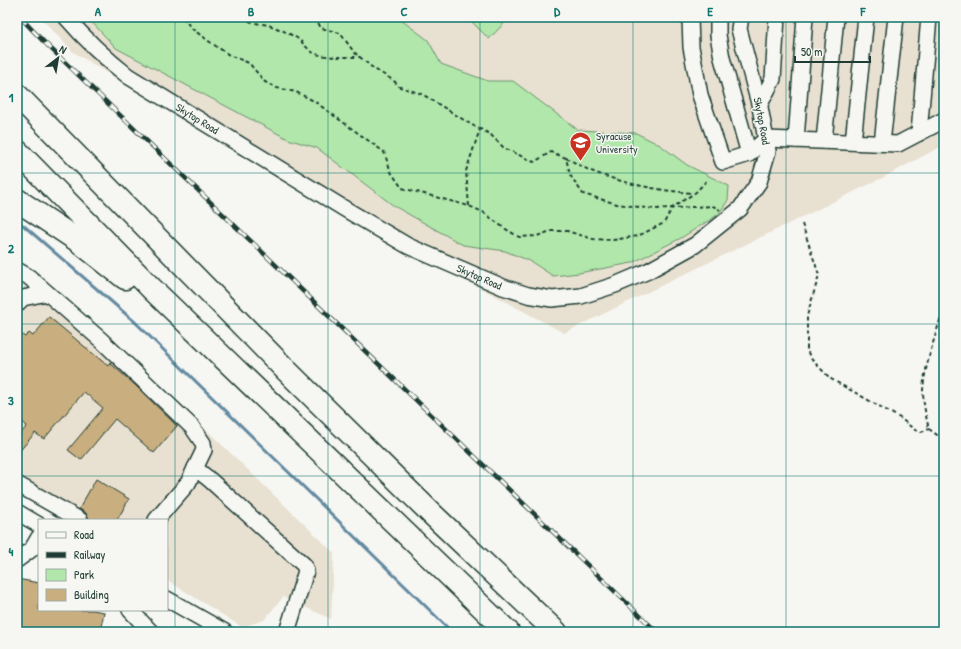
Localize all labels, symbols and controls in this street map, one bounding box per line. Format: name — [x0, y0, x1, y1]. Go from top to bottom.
text: A — [95, 2, 102, 20]
text: B — [248, 2, 255, 20]
text: C — [400, 2, 408, 20]
text: D — [554, 2, 561, 20]
text: E — [707, 2, 713, 20]
text: F — [860, 2, 867, 20]
north arrow — [38, 38, 78, 78]
scale bar — [795, 38, 870, 64]
text: N — [57, 42, 69, 57]
text: 50 m — [801, 43, 822, 60]
text: 1 — [9, 88, 14, 106]
street label: Skytop Road — [751, 96, 774, 146]
street label: Skytop Road — [173, 100, 222, 137]
school or university icon: Syracuse University — [568, 129, 594, 162]
place label: Syracuse University — [596, 129, 638, 156]
text: 2 — [8, 239, 15, 257]
street label: Skytop Road — [455, 261, 505, 293]
text: 3 — [8, 391, 14, 409]
legend — [38, 519, 168, 611]
text: Road — [74, 526, 94, 543]
text: 4 — [9, 542, 14, 560]
text: Railway — [74, 546, 105, 563]
text: Park — [74, 566, 94, 583]
text: Building — [74, 586, 109, 603]

